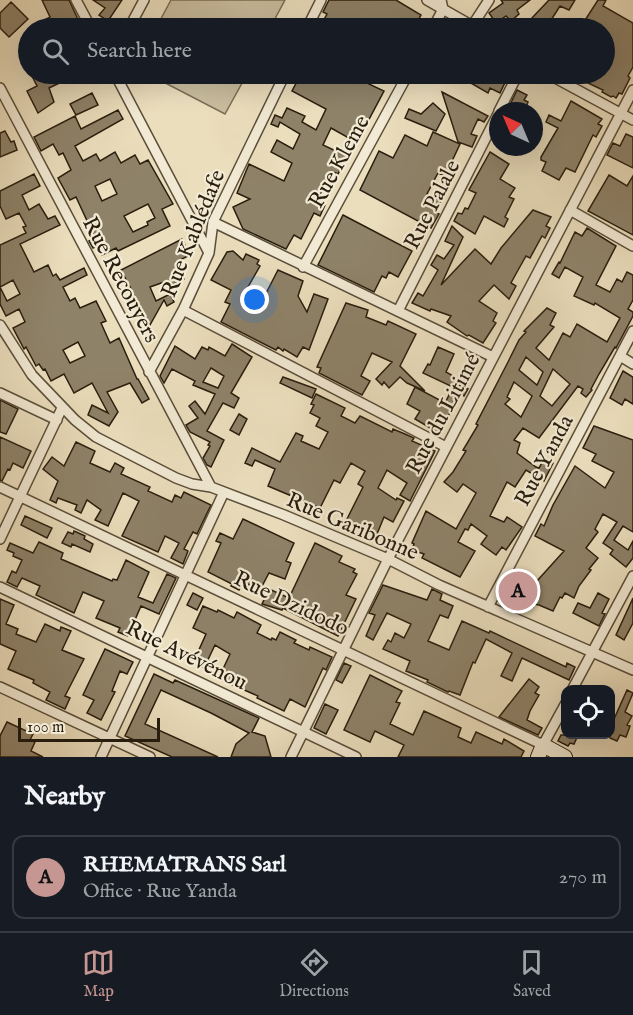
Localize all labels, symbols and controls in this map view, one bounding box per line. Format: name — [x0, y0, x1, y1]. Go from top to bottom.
search box — [18, 18, 615, 84]
icon: search — [39, 35, 72, 68]
text: Search here — [87, 37, 192, 65]
north arrow — [489, 102, 543, 156]
street label: Rue Kleme — [303, 111, 377, 213]
street label: Rue Palale — [398, 156, 467, 254]
street label: Rue Kablédafe — [156, 166, 232, 302]
street label: Rue Recouyers — [75, 212, 165, 348]
your location — [240, 285, 269, 314]
street label: Rue du Litimé — [400, 349, 487, 479]
street label: Rue Yanda — [509, 410, 581, 512]
street label: Rue Garibonne — [282, 486, 423, 567]
street label: Rue Dzidodo — [229, 565, 353, 643]
pin: A — [498, 568, 538, 614]
street label: Rue Avévénou — [121, 614, 251, 697]
map controls — [561, 685, 615, 739]
button: locate — [561, 685, 615, 739]
scale bar — [18, 715, 160, 742]
text: 100 m — [27, 718, 64, 738]
text: Nearby — [24, 780, 105, 813]
text: RHEMATRANS Sarl — [83, 851, 286, 879]
text: A — [39, 865, 52, 890]
text: 270 m — [559, 865, 607, 890]
text: Office · Rue Yanda — [83, 879, 237, 904]
tab: Map — [82, 946, 115, 1002]
tab: Directions — [279, 946, 349, 1002]
tab: Saved — [513, 946, 551, 1002]

